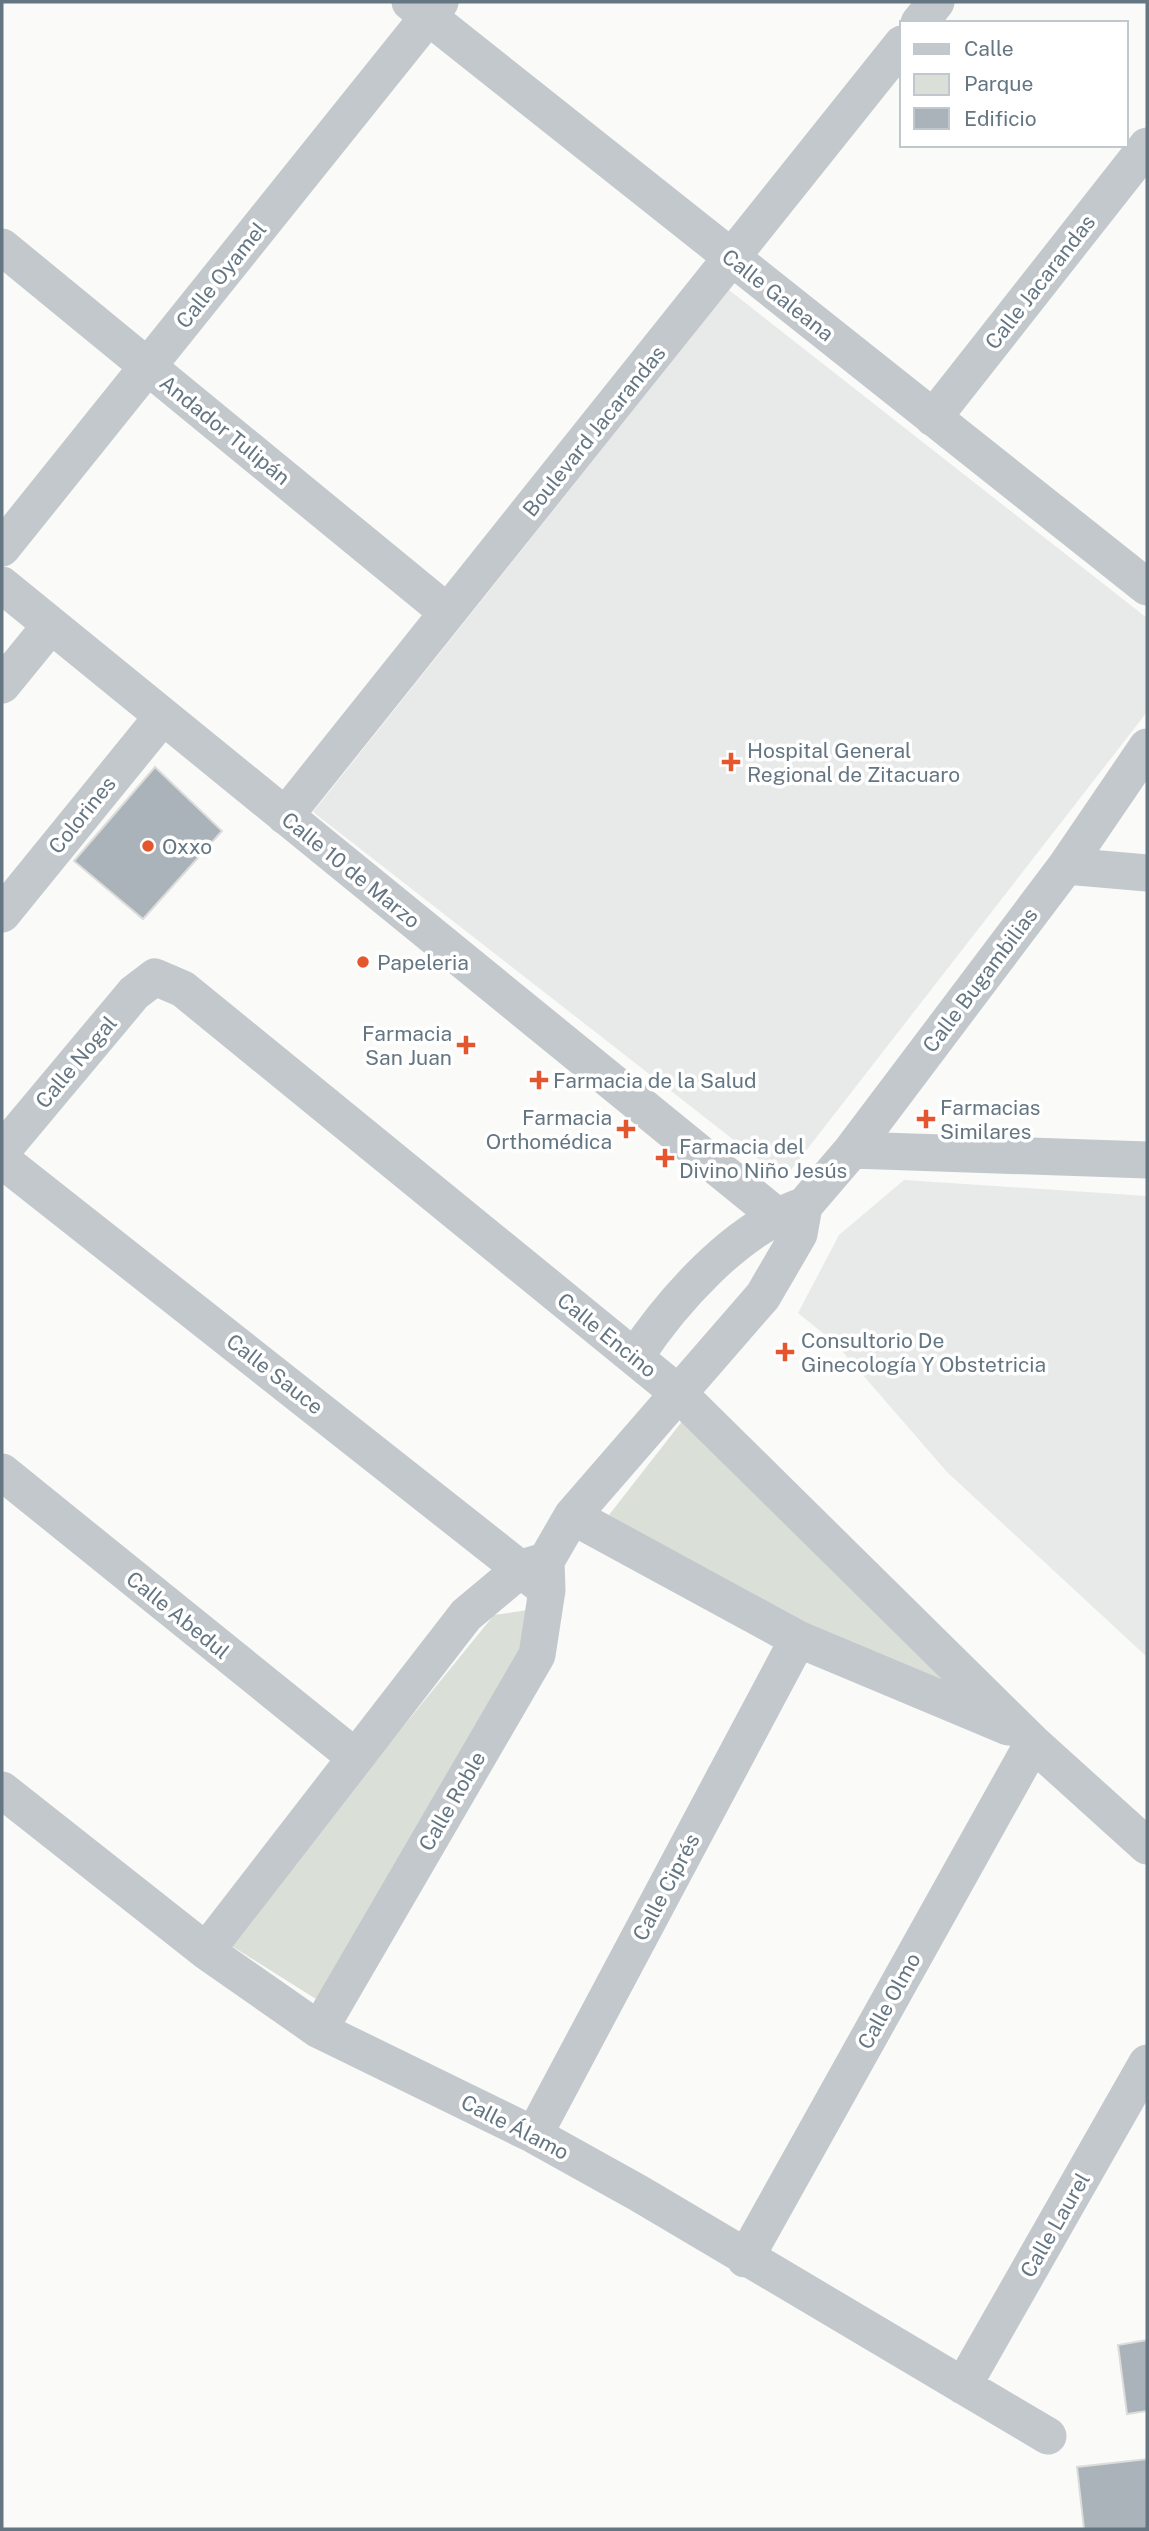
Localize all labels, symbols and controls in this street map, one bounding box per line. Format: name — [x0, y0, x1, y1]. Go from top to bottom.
legend — [900, 21, 1128, 147]
text: Calle — [964, 36, 1014, 61]
text: Parque — [964, 71, 1033, 96]
text: Edificio — [964, 106, 1037, 131]
street label: Calle Jacarandas — [980, 210, 1100, 354]
street label: Calle Oyamel — [171, 217, 271, 333]
street label: Calle Galeana — [717, 244, 839, 346]
street label: Boulevard Jacarandas — [517, 341, 671, 521]
street label: Andador Tulipán — [155, 370, 295, 490]
place label: Hospital General Regional de Zitacuaro — [747, 738, 960, 787]
marker: Hospital General Regional de Zitacuaro — [721, 752, 741, 772]
street label: Colorines — [43, 771, 121, 859]
street label: Calle 10 de Marzo — [277, 807, 425, 933]
place label: Oxxo — [162, 834, 212, 859]
marker: Oxxo — [140, 838, 156, 854]
street label: Calle Bugambilias — [917, 903, 1043, 1057]
place label: Papeleria — [377, 950, 469, 975]
marker: Papeleria — [355, 954, 371, 970]
street label: Calle Nogal — [30, 1011, 122, 1113]
place label: Farmacia San Juan — [362, 1021, 452, 1070]
marker: Farmacia San Juan — [458, 1037, 474, 1053]
place label: Farmacia de la Salud — [553, 1068, 756, 1093]
marker: Farmacia de la Salud — [531, 1072, 547, 1088]
place label: Farmacias Similares — [940, 1095, 1040, 1144]
place label: Farmacia Orthomédica — [486, 1105, 612, 1154]
marker: Farmacias Similares — [918, 1111, 934, 1127]
marker: Farmacia Orthomédica — [618, 1121, 634, 1137]
place label: Farmacia del Divino Niño Jesús — [679, 1134, 847, 1183]
marker: Farmacia del Divino Niño Jesús — [657, 1150, 673, 1166]
street label: Calle Encino — [552, 1287, 662, 1383]
place label: Consultorio De Ginecología Y Obstetricia — [801, 1328, 1046, 1377]
street label: Calle Sauce — [222, 1329, 328, 1419]
marker: Consultorio De Ginecología Y Obstetricia — [775, 1342, 795, 1362]
street label: Calle Abedul — [121, 1566, 235, 1664]
street label: Calle Roble — [414, 1747, 490, 1855]
street label: Calle Ciprés — [627, 1829, 705, 1945]
street label: Calle Olmo — [852, 1948, 926, 2054]
street label: Calle Álamo — [457, 2089, 573, 2165]
street label: Calle Laurel — [1015, 2168, 1095, 2282]

